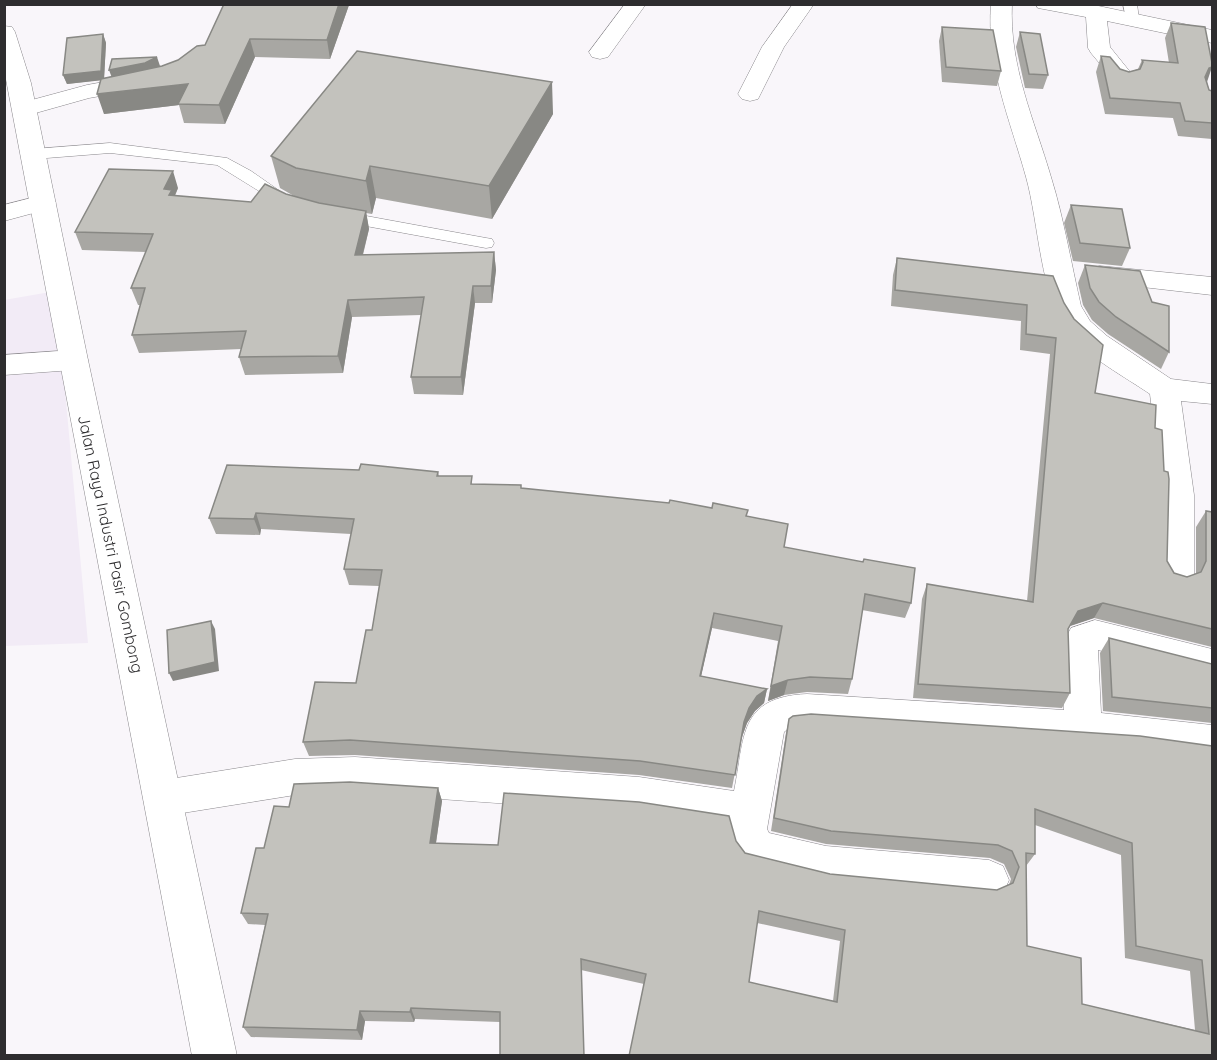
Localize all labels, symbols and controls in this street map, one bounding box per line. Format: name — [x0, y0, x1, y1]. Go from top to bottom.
street label: Jalan Raya Industri Pasir Gombong — [74, 413, 148, 675]

